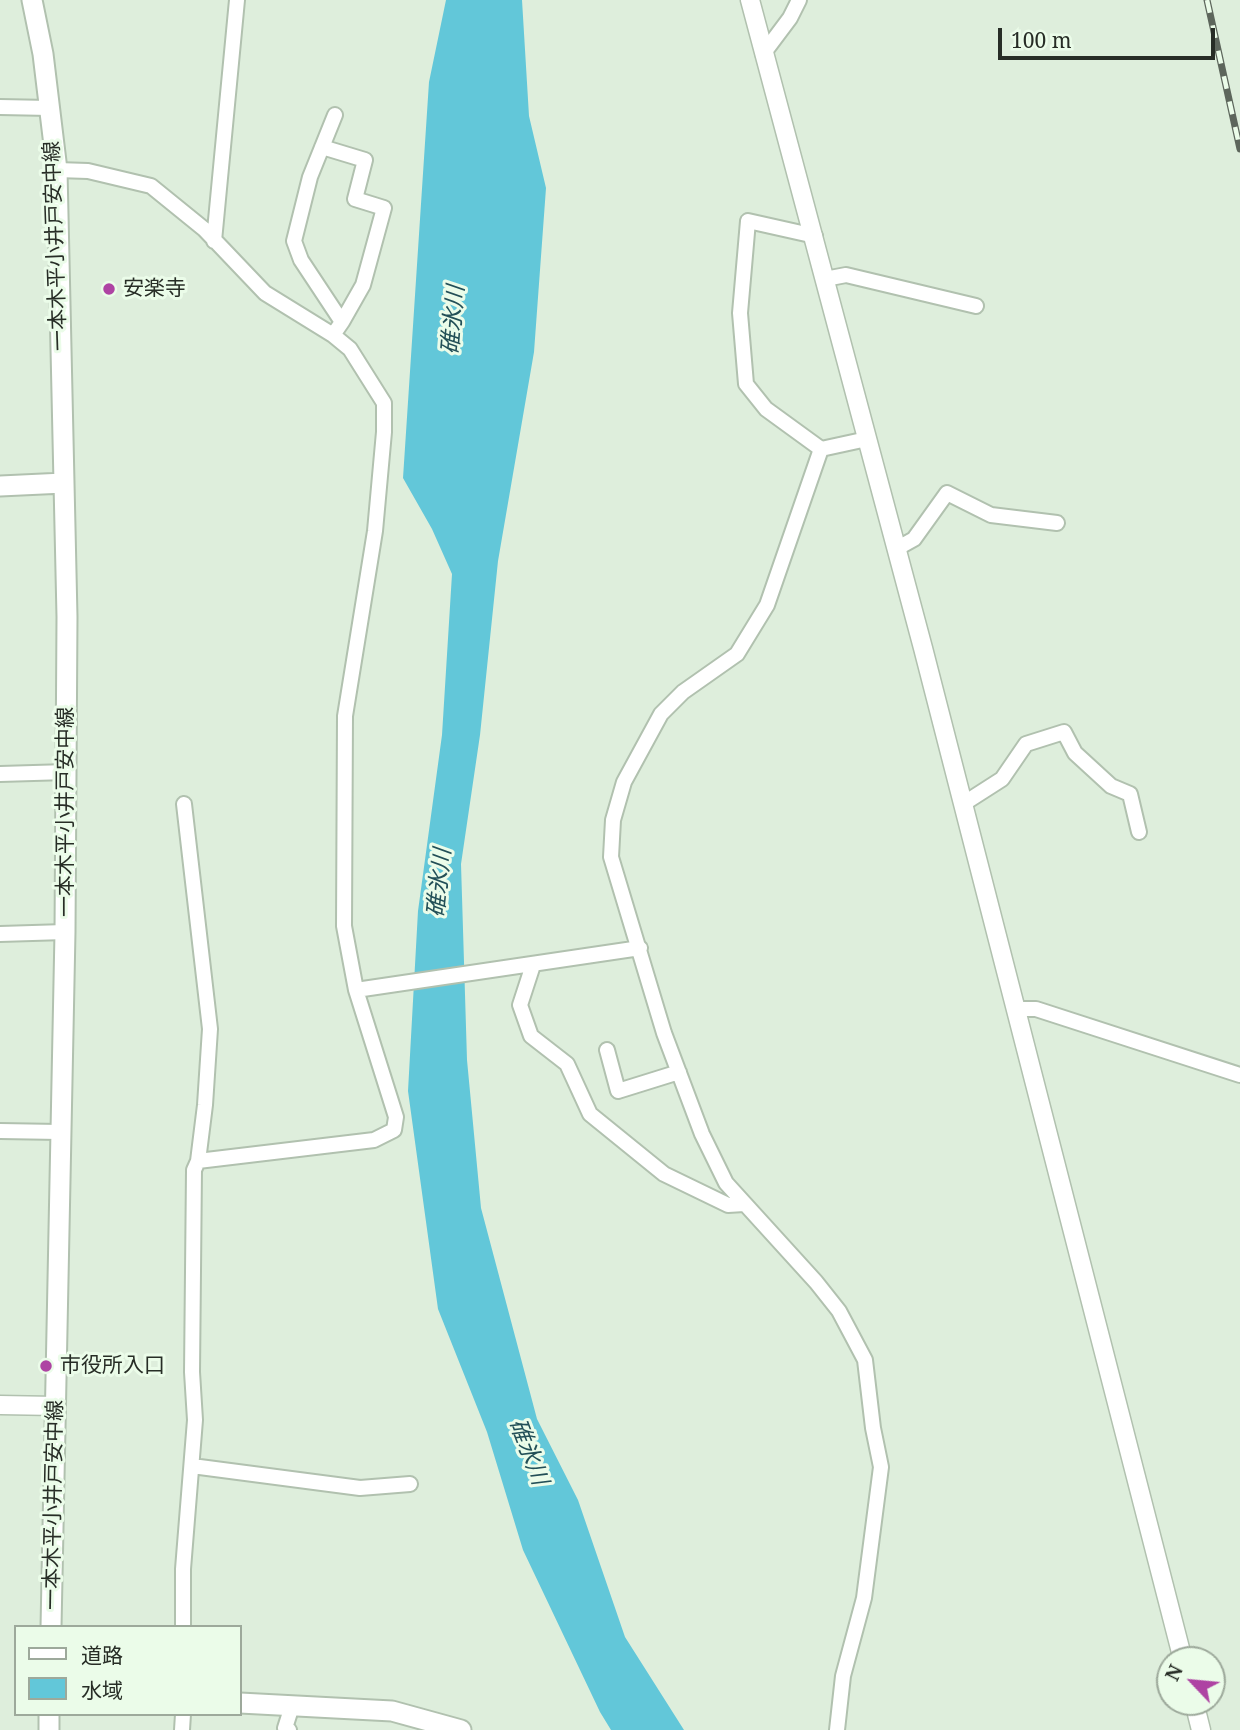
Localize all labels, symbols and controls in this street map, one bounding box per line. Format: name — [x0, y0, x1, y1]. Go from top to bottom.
scale bar — [1002, 14, 1219, 58]
text: 100 m — [1011, 26, 1072, 54]
street label: 一本木平小井戸安中線 — [40, 141, 72, 351]
place label: 安楽寺 — [123, 276, 186, 302]
marker: 安楽寺 — [101, 281, 117, 297]
water label: 碓氷川 — [437, 284, 471, 356]
street label: 一本木平小井戸安中線 — [53, 707, 79, 917]
water label: 碓氷川 — [423, 847, 457, 919]
place label: 市役所入口 — [60, 1353, 165, 1379]
marker: 市役所入口 — [38, 1358, 54, 1374]
street label: 一本木平小井戸安中線 — [40, 1400, 68, 1610]
water label: 碓氷川 — [503, 1415, 553, 1489]
legend — [14, 1625, 242, 1716]
text: 道路 — [81, 1641, 123, 1669]
north arrow — [1156, 1646, 1226, 1716]
text: N — [1159, 1660, 1189, 1685]
text: 水域 — [81, 1676, 123, 1704]

